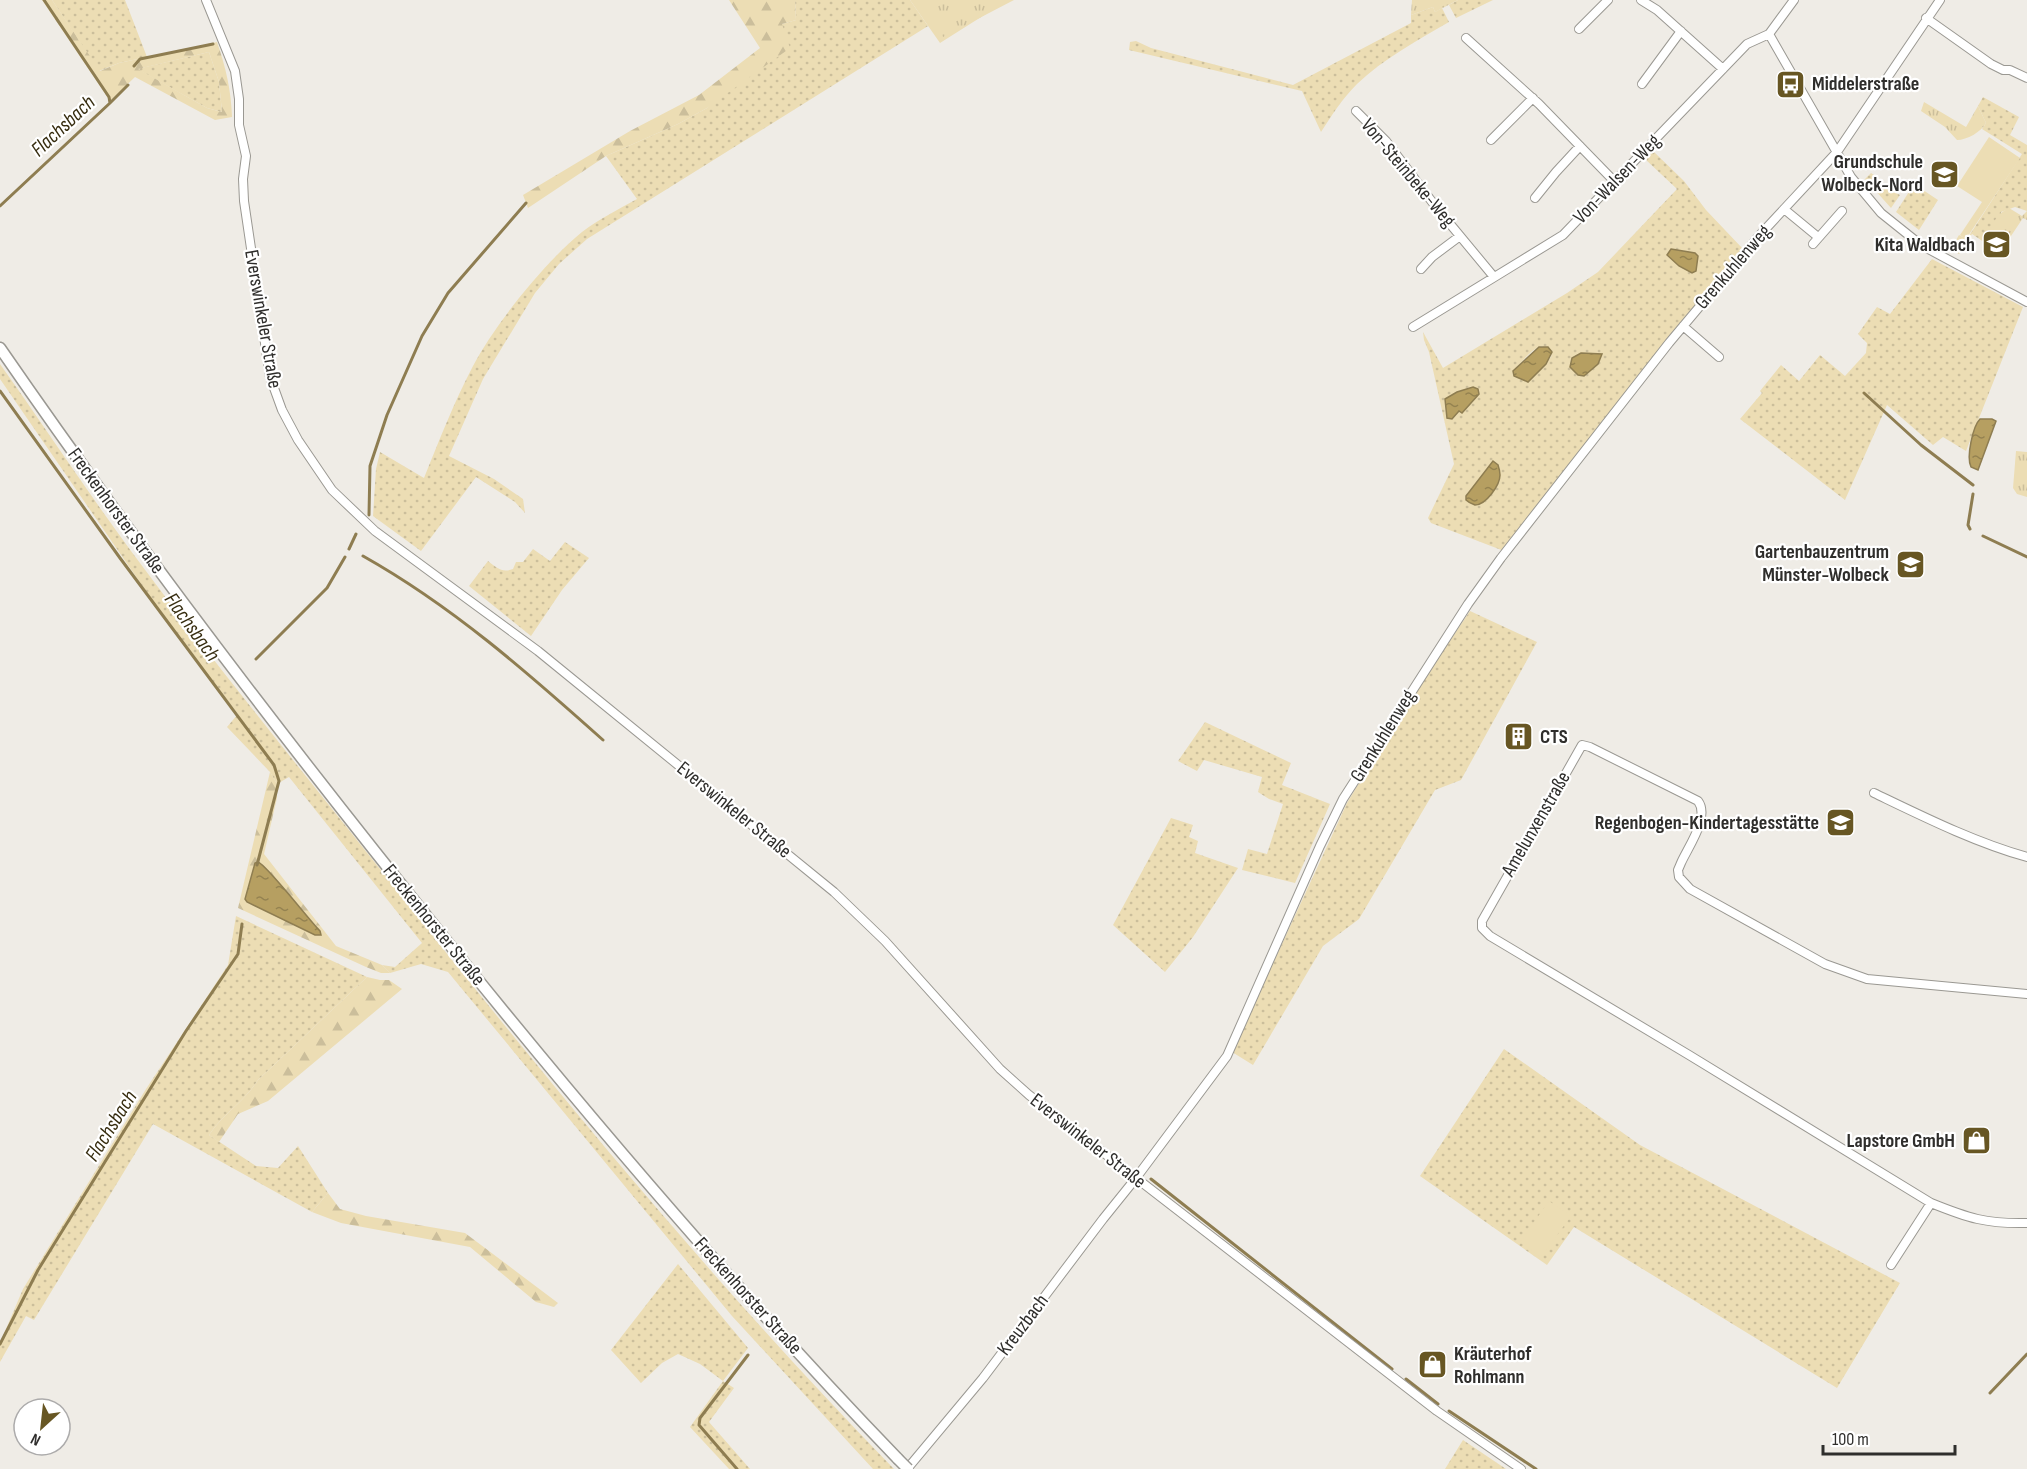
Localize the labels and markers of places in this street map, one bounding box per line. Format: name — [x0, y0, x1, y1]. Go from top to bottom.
bus stop icon: Middelerstraße — [1775, 68, 1807, 100]
place label: Middelerstraße — [1812, 72, 1919, 96]
place label: Grundschule Wolbeck-Nord — [1821, 150, 1923, 197]
school or university icon: Grundschule Wolbeck-Nord — [1928, 158, 1960, 190]
school or university icon: Kita Waldbach — [1980, 229, 2012, 261]
place label: Kita Waldbach — [1875, 233, 1975, 257]
place label: Gartenbauzentrum Münster-Wolbeck — [1755, 540, 1890, 587]
school or university icon: Gartenbauzentrum Münster-Wolbeck — [1894, 548, 1926, 580]
building icon: CTS — [1503, 721, 1535, 753]
place label: CTS — [1540, 725, 1568, 749]
school or university icon: Regenbogen-Kindertagesstätte — [1824, 807, 1856, 839]
place label: Regenbogen-Kindertagesstätte — [1595, 811, 1819, 835]
shop icon: Lapstore GmbH — [1960, 1125, 1992, 1157]
place label: Lapstore GmbH — [1847, 1129, 1955, 1153]
place label: Kräuterhof Rohlmann — [1454, 1342, 1532, 1389]
shop icon: Kräuterhof Rohlmann — [1417, 1349, 1449, 1381]

